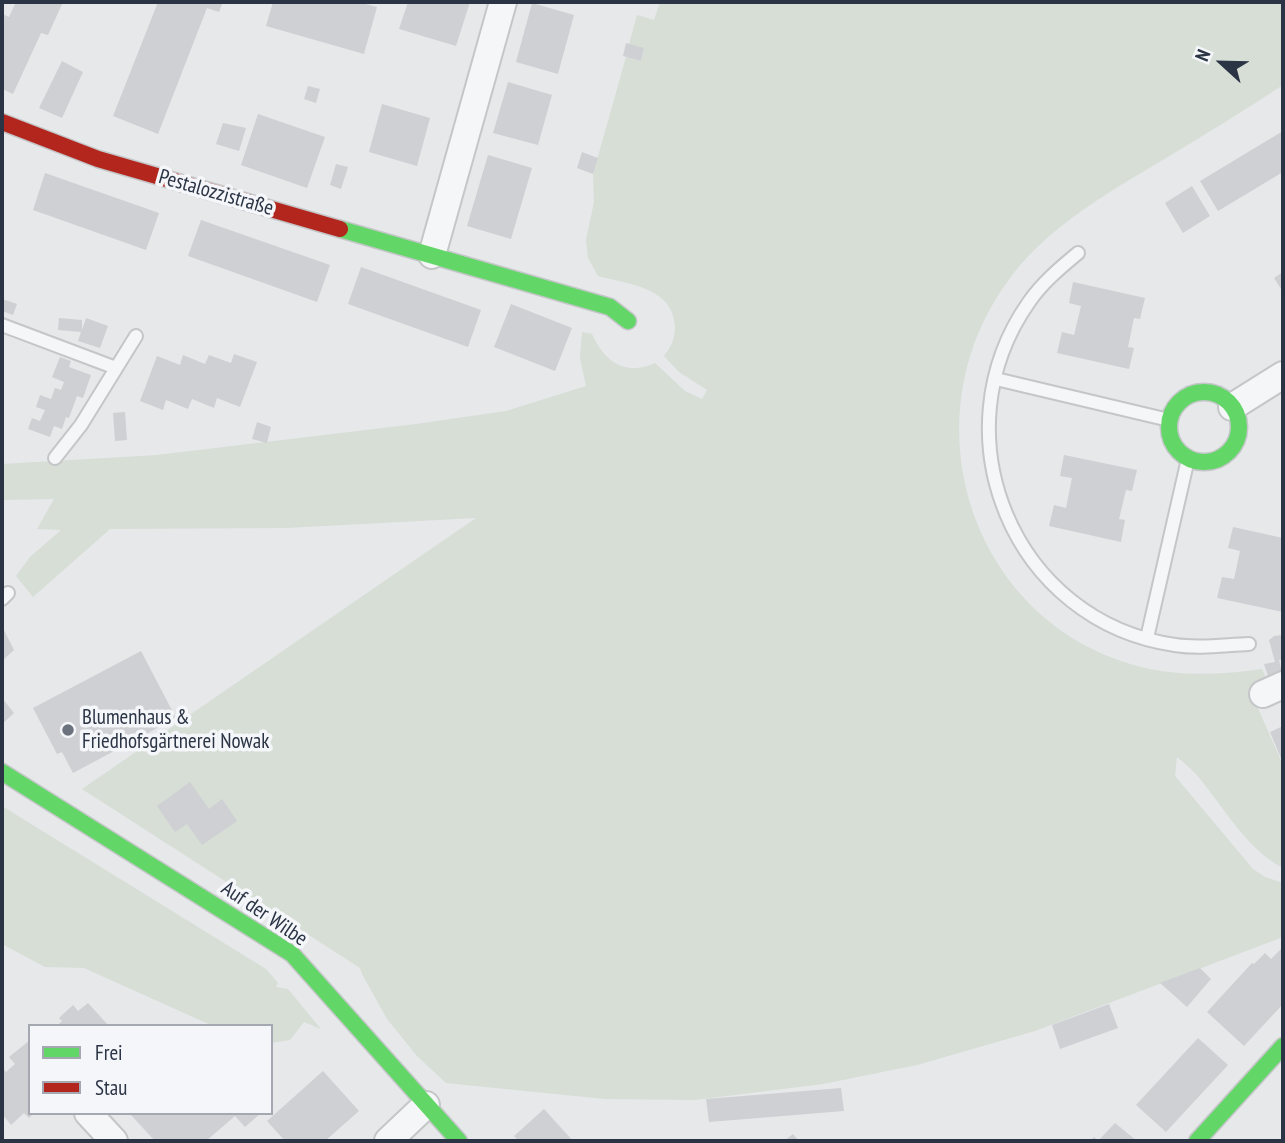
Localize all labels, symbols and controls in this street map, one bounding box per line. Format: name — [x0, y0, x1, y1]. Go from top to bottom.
north arrow — [1187, 28, 1257, 98]
text: N — [1189, 46, 1216, 64]
street label: Pestalozzistraße — [156, 165, 276, 221]
place label: Blumenhaus & Friedhofsgärtnerei Nowak — [82, 705, 269, 755]
marker: Blumenhaus & Friedhofsgärtnerei Nowak — [60, 722, 76, 738]
street label: Auf der Wilbe — [216, 876, 312, 952]
legend — [28, 1024, 273, 1115]
text: Frei — [95, 1039, 123, 1066]
text: Stau — [95, 1074, 127, 1101]

